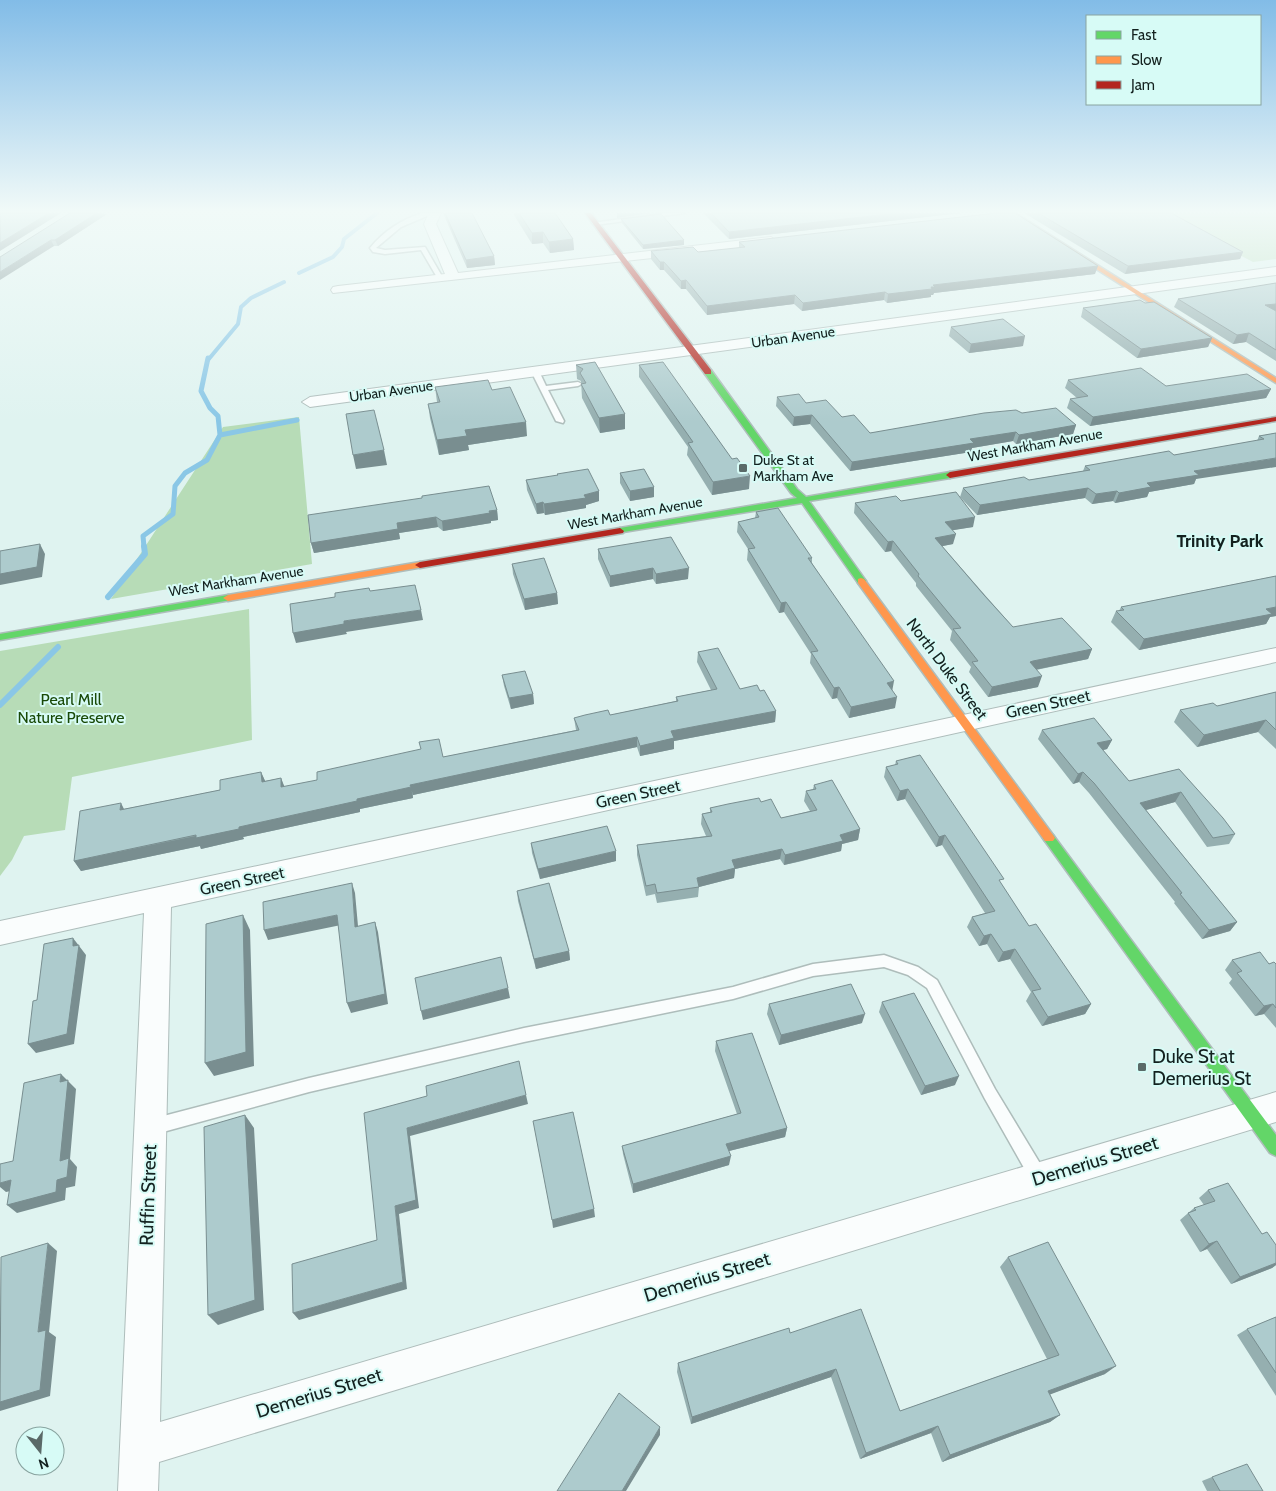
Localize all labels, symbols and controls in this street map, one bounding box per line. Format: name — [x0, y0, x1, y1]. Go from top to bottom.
legend — [1086, 15, 1261, 105]
text: Fast — [1131, 26, 1156, 44]
text: Slow — [1131, 51, 1162, 69]
text: Jam — [1130, 76, 1155, 94]
street label: Urban Avenue — [750, 322, 836, 352]
street label: Urban Avenue — [348, 376, 434, 406]
street label: West Markham Avenue — [966, 424, 1104, 466]
place label: Duke St at Markham Ave — [753, 451, 834, 485]
marker: Duke St at Markham Ave — [737, 462, 749, 474]
street label: West Markham Avenue — [566, 492, 704, 534]
district label: Trinity Park — [1176, 530, 1264, 552]
street label: West Markham Avenue — [167, 561, 305, 601]
street label: North Duke Street — [903, 614, 992, 724]
street label: Green Street — [1004, 686, 1092, 722]
park label: Pearl Mill Nature Preserve — [18, 690, 124, 727]
street label: Green Street — [594, 776, 682, 812]
street label: Green Street — [198, 863, 286, 899]
place label: Duke St at Demerius St — [1152, 1045, 1252, 1090]
marker: Duke St at Demerius St — [1136, 1061, 1148, 1073]
street label: Demerius Street — [1029, 1131, 1161, 1191]
street label: Ruffin Street — [135, 1143, 161, 1246]
street label: Demerius Street — [641, 1247, 773, 1307]
street label: Demerius Street — [253, 1363, 385, 1423]
north arrow — [15, 1426, 65, 1476]
text: N — [36, 1453, 51, 1473]

